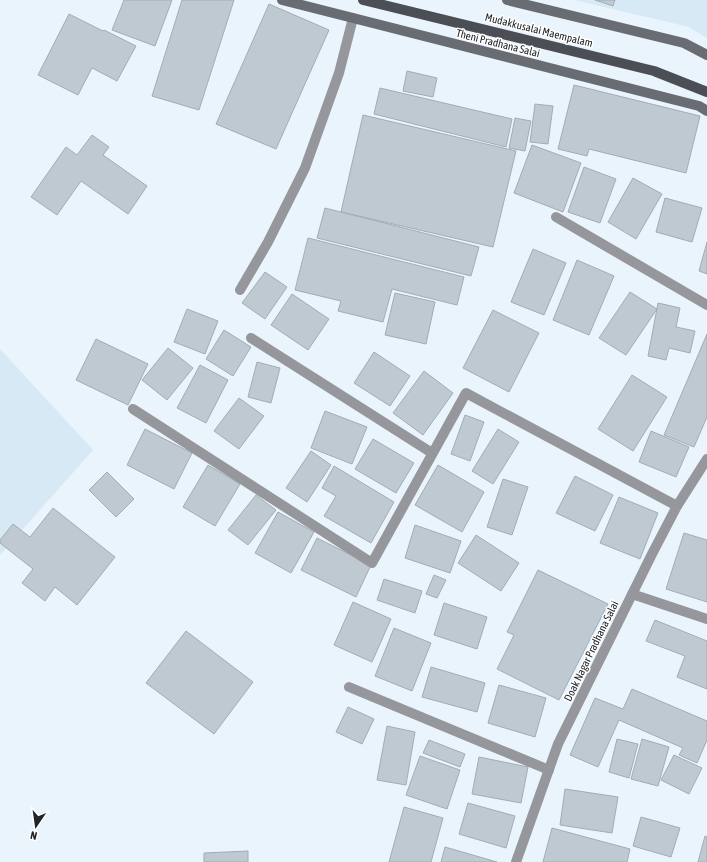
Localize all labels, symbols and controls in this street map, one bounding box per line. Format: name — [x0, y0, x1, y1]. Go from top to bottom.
street label: Mudakkusalai Maempalam — [484, 11, 594, 49]
street label: Theni Pradhana Salai — [455, 27, 541, 59]
street label: Doak Nagar Pradhana Salai — [561, 599, 621, 703]
north arrow — [16, 806, 56, 846]
text: N — [29, 829, 38, 842]

